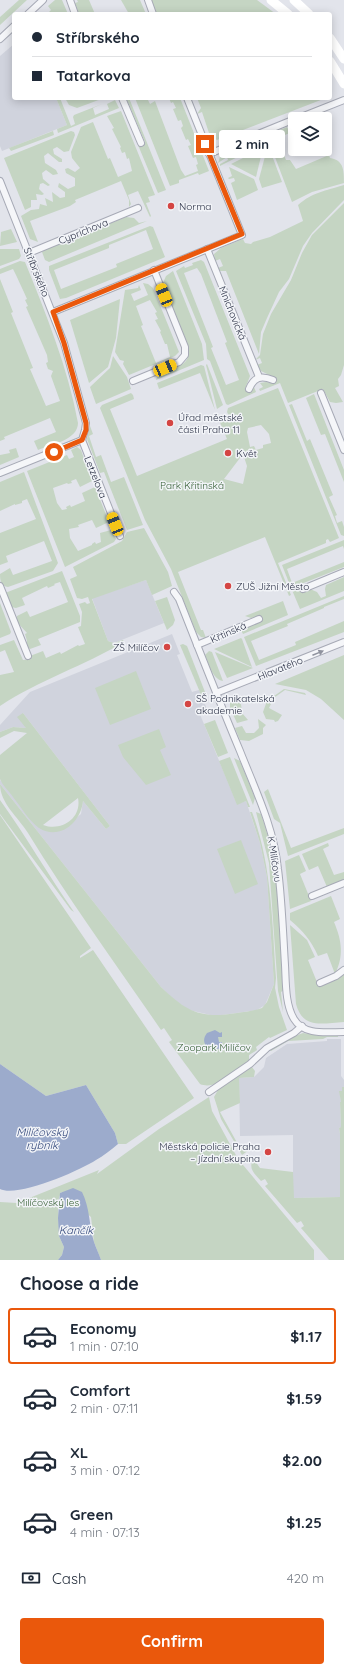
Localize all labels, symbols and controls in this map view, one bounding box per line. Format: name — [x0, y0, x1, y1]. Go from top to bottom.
text: Stříbrského — [56, 28, 140, 47]
text: Tatarkova — [56, 66, 131, 85]
map controls — [288, 112, 332, 156]
button: layers — [288, 112, 332, 156]
callout: 2 min — [219, 130, 285, 158]
route end — [196, 135, 214, 153]
text: 2 min — [235, 136, 269, 152]
place label: Norma — [179, 200, 211, 213]
marker: Norma — [166, 201, 176, 211]
street label: Cyprichova — [56, 216, 110, 247]
street label: Stříbrského — [21, 246, 52, 299]
car — [154, 282, 174, 308]
street label: Mnichovická — [216, 284, 249, 342]
car — [152, 358, 178, 378]
place label: Úřad městské části Praha 11 — [178, 411, 243, 436]
marker: Úřad městské části Praha 11 — [165, 418, 175, 428]
route start — [45, 443, 63, 461]
place label: Květ — [236, 447, 258, 460]
marker: Květ — [223, 448, 233, 458]
street label: Letzelova — [81, 454, 110, 500]
park label: Park Křitinská — [160, 479, 224, 492]
car — [105, 511, 125, 537]
place label: ZUŠ Jižní Město — [236, 580, 309, 593]
marker: ZUŠ Jižní Město — [223, 581, 233, 591]
street label: Křtinská — [208, 619, 248, 646]
place label: ZŠ Milíčov — [113, 641, 159, 654]
marker: ZŠ Milíčov — [162, 642, 172, 652]
one-way arrow — [312, 649, 324, 655]
street label: Hlavatého — [256, 654, 305, 683]
place label: SŠ Podnikatelská akademie — [196, 692, 275, 717]
marker: SŠ Podnikatelská akademie — [183, 699, 193, 709]
street label: K Milíčovu — [264, 835, 285, 883]
park label: Zoopark Milíčov — [177, 1041, 251, 1054]
water label: Milíčovský rybník — [16, 1125, 69, 1152]
place label: Městská policie Praha – jízdní skupina — [159, 1140, 260, 1165]
marker: Městská policie Praha – jízdní skupina — [263, 1147, 273, 1157]
park label: Milíčovský les — [17, 1196, 79, 1209]
water label: Kančík — [59, 1223, 94, 1237]
text: Choose a ride — [20, 1272, 139, 1295]
icon: car — [22, 1318, 58, 1354]
text: Economy — [70, 1319, 137, 1338]
text: $1.17 — [290, 1327, 322, 1346]
text: 1 min · 07:10 — [70, 1338, 139, 1354]
icon: car — [22, 1380, 58, 1416]
text: Comfort — [70, 1381, 131, 1400]
text: $1.59 — [286, 1389, 322, 1408]
text: 2 min · 07:11 — [70, 1400, 138, 1416]
icon: car — [22, 1442, 58, 1478]
text: XL — [70, 1443, 88, 1462]
text: $2.00 — [282, 1451, 322, 1470]
text: 3 min · 07:12 — [70, 1462, 140, 1478]
icon: car — [22, 1504, 58, 1540]
text: Green — [70, 1505, 113, 1524]
text: $1.25 — [286, 1513, 322, 1532]
text: 4 min · 07:13 — [70, 1524, 140, 1540]
icon: cash — [20, 1567, 42, 1589]
text: Cash — [52, 1569, 86, 1588]
text: 420 m — [287, 1570, 324, 1586]
button: Confirm — [20, 1618, 324, 1664]

